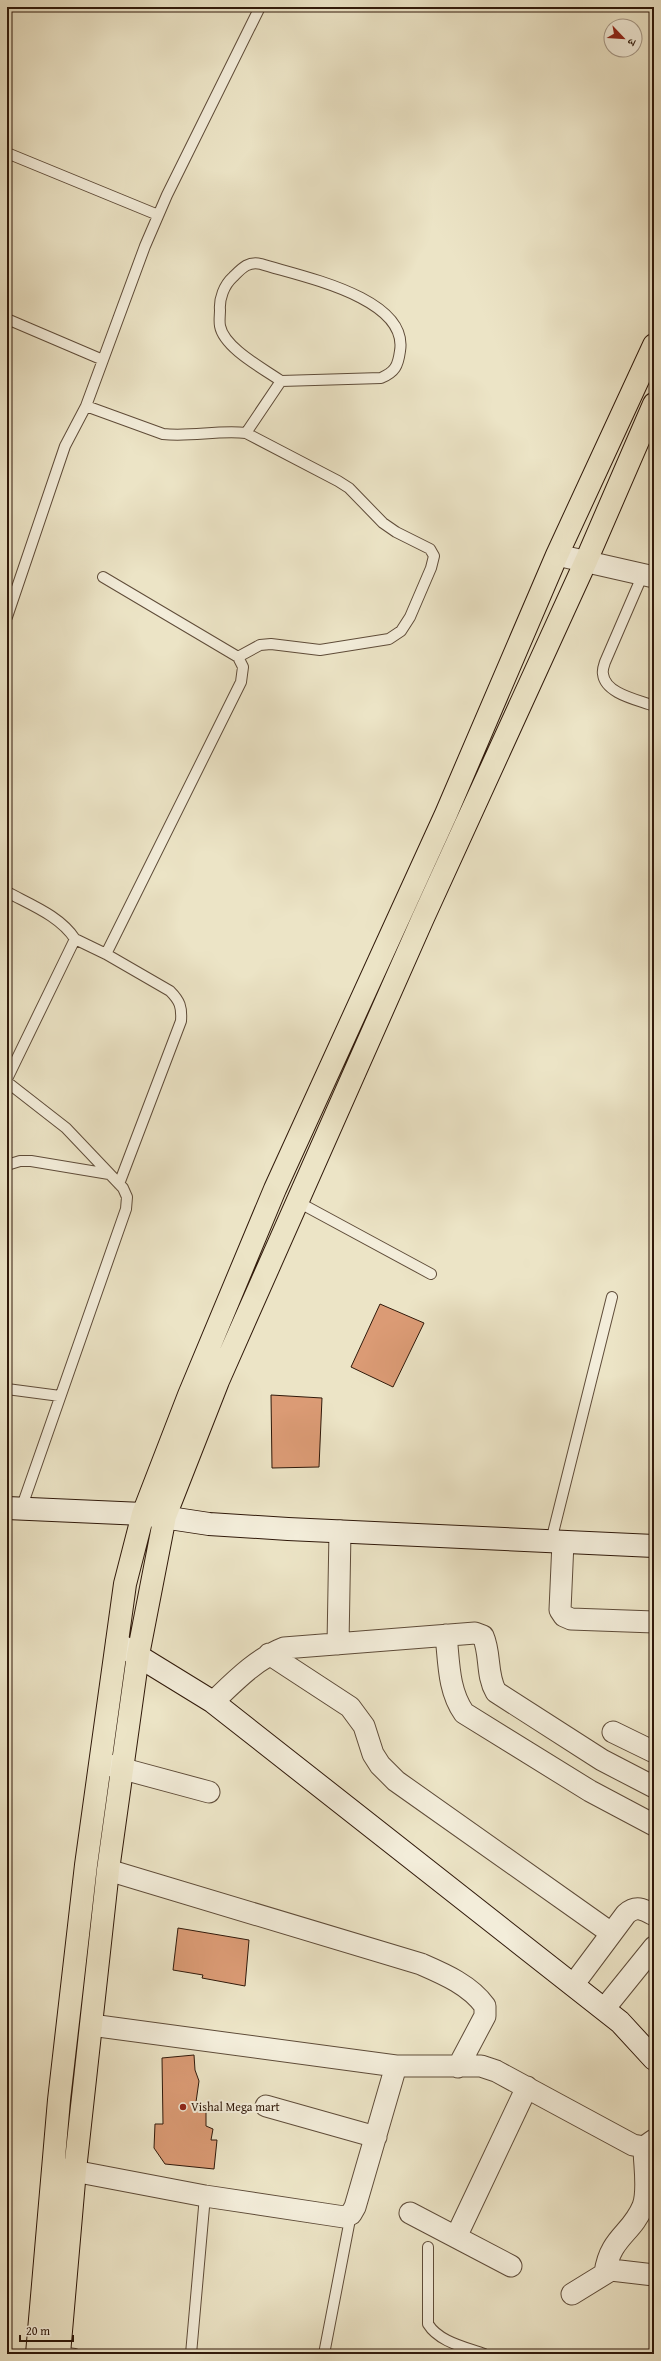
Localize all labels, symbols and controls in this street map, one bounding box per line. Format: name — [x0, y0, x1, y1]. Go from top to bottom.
north arrow — [603, 18, 643, 58]
text: उ — [623, 35, 641, 49]
place label: Vishal Mega mart — [191, 2098, 281, 2115]
marker: Vishal Mega mart — [178, 2102, 188, 2112]
scale bar — [20, 2317, 73, 2343]
text: 20 m — [26, 2322, 50, 2339]

